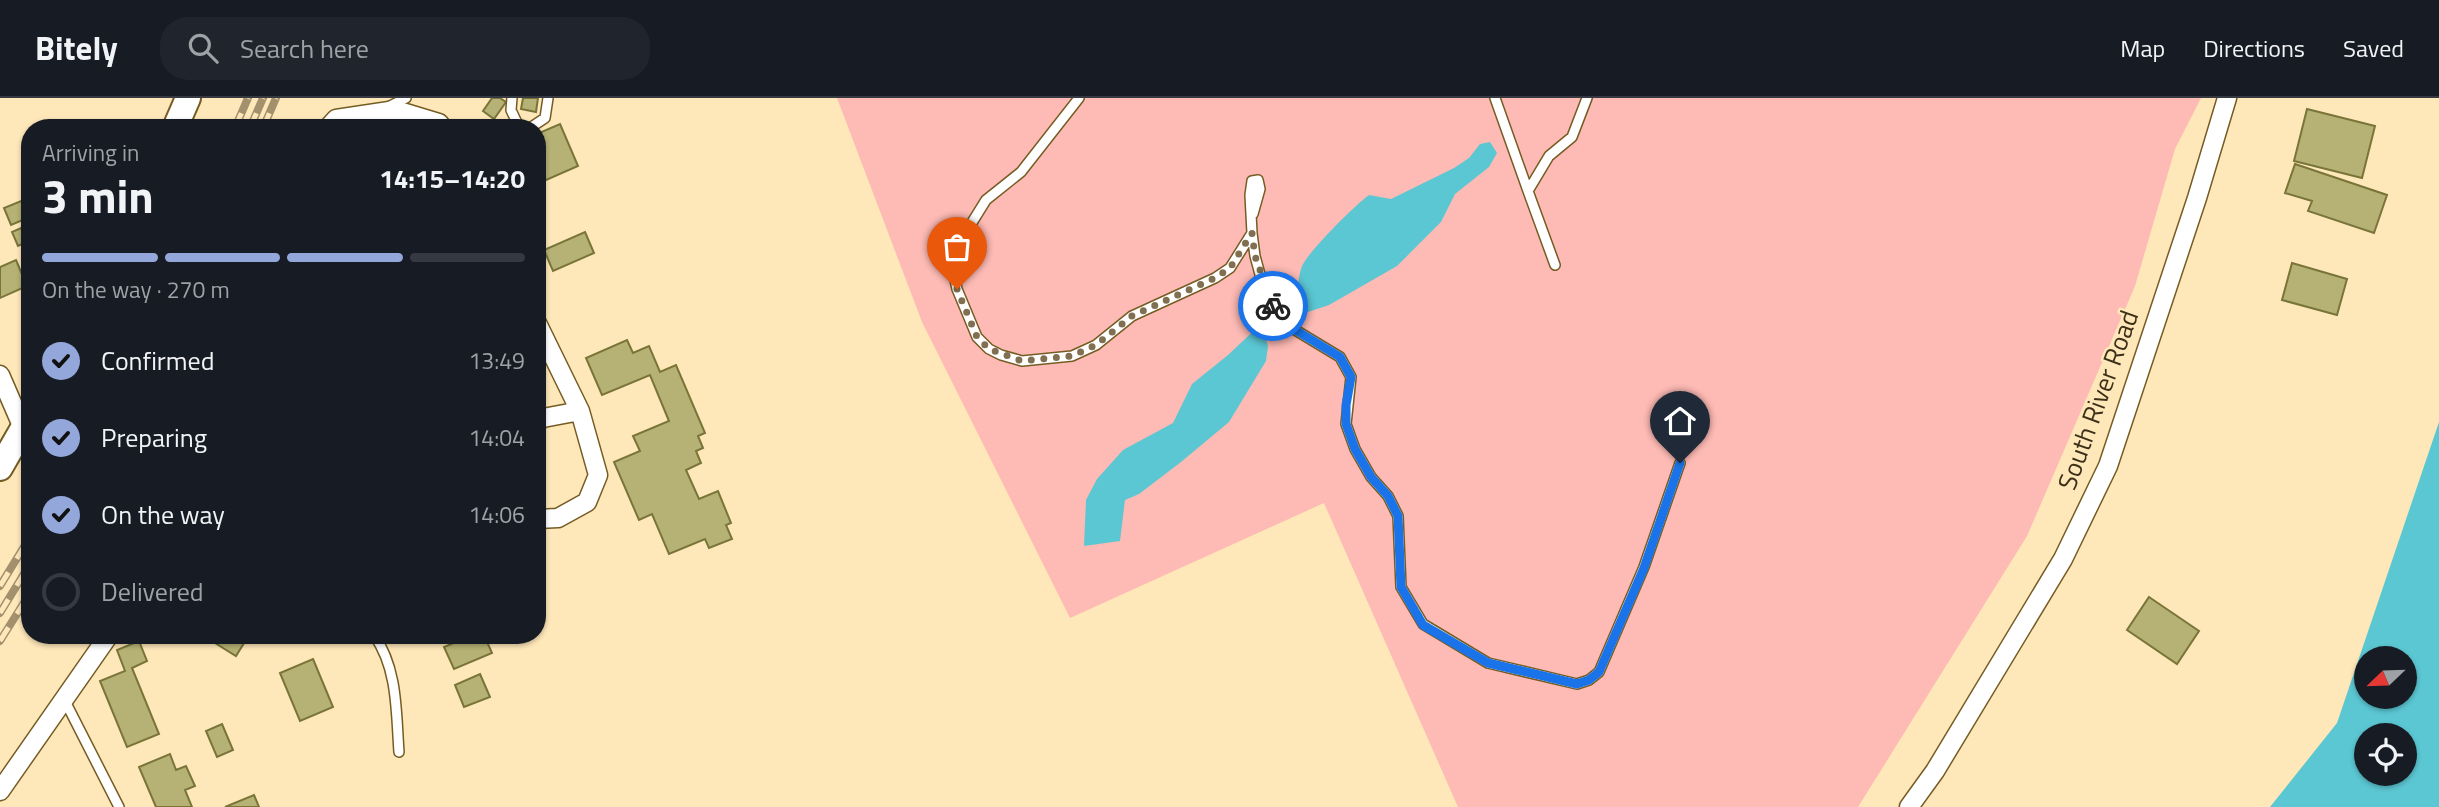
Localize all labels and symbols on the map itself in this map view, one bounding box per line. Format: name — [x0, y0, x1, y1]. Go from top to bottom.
pin — [927, 217, 987, 289]
courier — [1238, 271, 1308, 341]
street label: South River Road — [2047, 305, 2148, 495]
pin — [1650, 391, 1710, 463]
north arrow — [2354, 646, 2417, 709]

